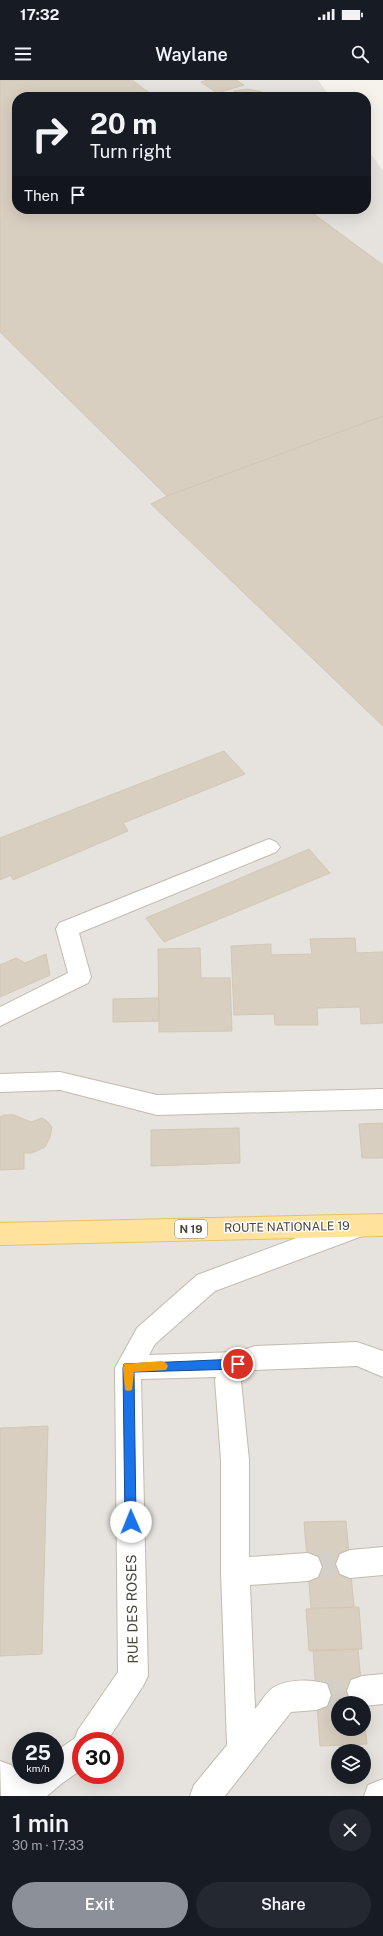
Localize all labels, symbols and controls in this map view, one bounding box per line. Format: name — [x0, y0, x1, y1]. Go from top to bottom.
text: 17:32 — [20, 6, 59, 23]
icon: menu — [12, 43, 34, 65]
icon: search — [349, 43, 371, 65]
text: Waylane — [155, 44, 228, 65]
text: 20 m — [90, 107, 157, 140]
icon: right — [24, 108, 76, 160]
text: Turn right — [90, 141, 172, 162]
icon: arrive — [67, 184, 89, 206]
text: Then — [24, 187, 59, 204]
street label: ROUTE NATIONALE 19 — [224, 1219, 350, 1235]
road number: N 19 — [175, 1220, 207, 1238]
pin — [221, 1347, 255, 1381]
icon: arrive — [227, 1353, 249, 1375]
position arrow — [110, 1501, 152, 1543]
street label: RUE DES ROSES — [123, 1554, 141, 1664]
map controls — [331, 1696, 371, 1784]
button: search — [331, 1696, 371, 1736]
speed limit sign: 30 — [72, 1732, 124, 1784]
text: 25 — [25, 1741, 51, 1765]
button: layers — [331, 1744, 371, 1784]
text: km/h — [26, 1762, 50, 1774]
text: 1 min — [12, 1809, 69, 1837]
button: close — [329, 1809, 371, 1851]
text: 30 m · 17:33 — [12, 1838, 84, 1853]
button: Exit — [12, 1882, 188, 1928]
button: Share — [196, 1882, 371, 1928]

